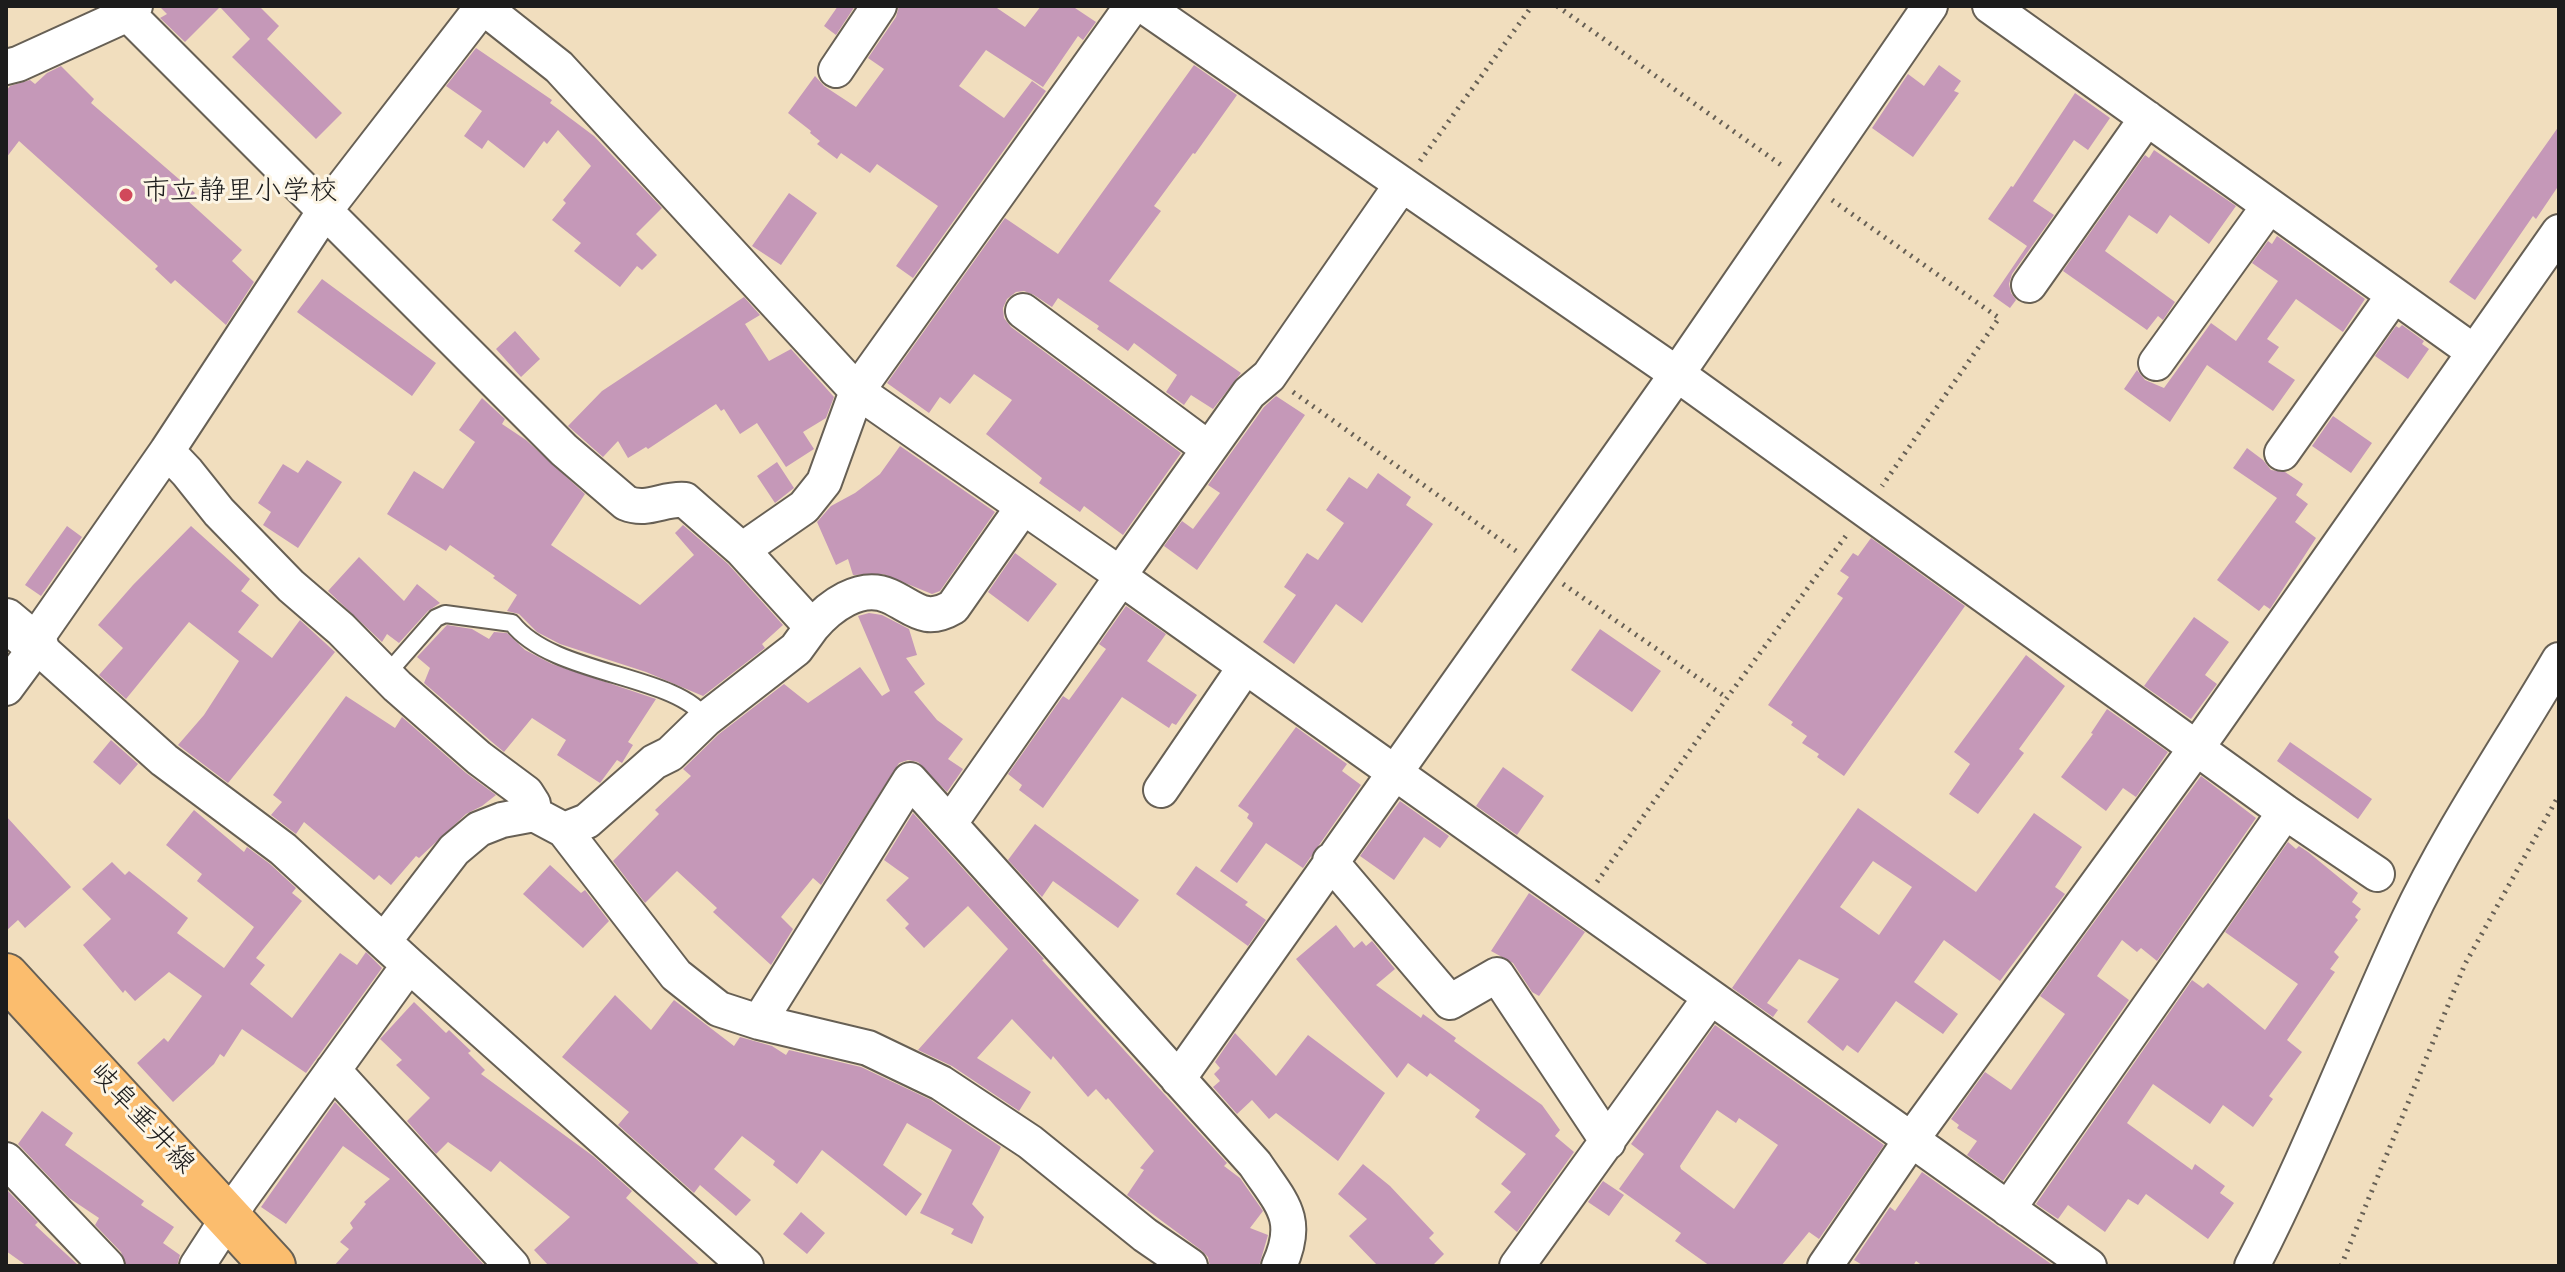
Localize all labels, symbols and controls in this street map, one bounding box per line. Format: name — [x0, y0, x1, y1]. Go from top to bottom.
place label: 市立静里小学校 — [142, 178, 338, 212]
marker: 市立静里小学校 — [117, 186, 135, 204]
street label: 岐阜垂井線 — [79, 1058, 199, 1184]

